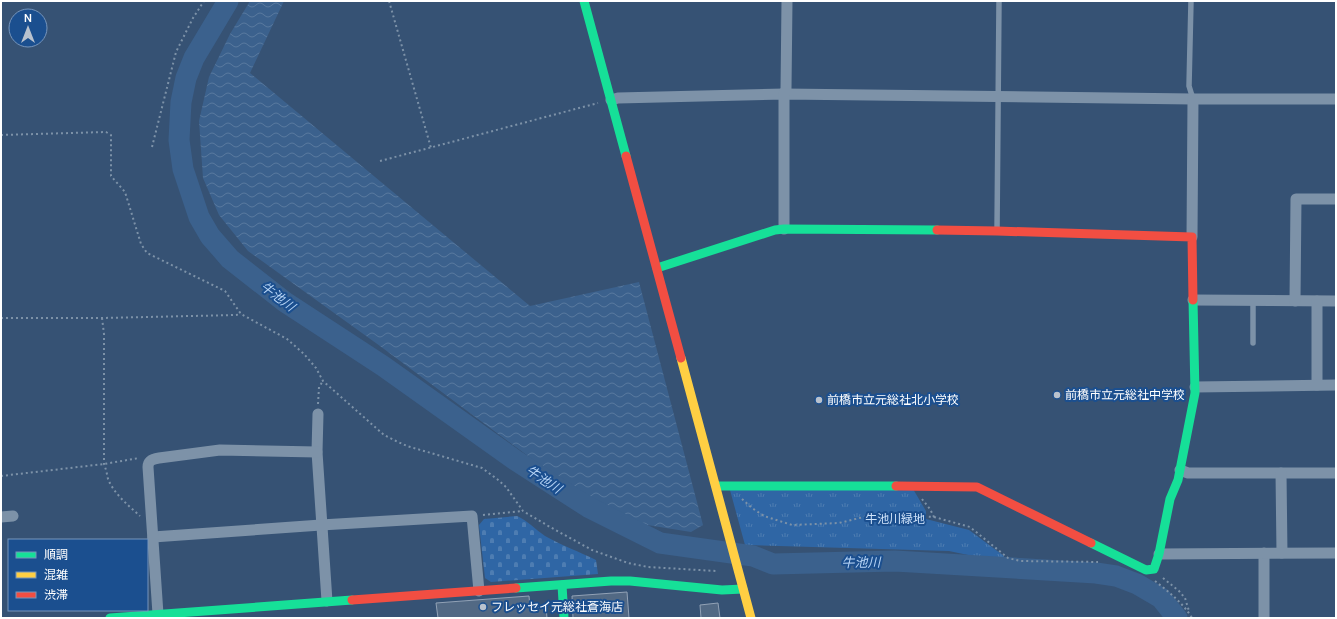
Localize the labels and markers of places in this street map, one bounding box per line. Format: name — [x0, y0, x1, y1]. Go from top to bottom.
place label: 前橋市立元総社中学校 — [1065, 386, 1185, 403]
marker: 前橋市立元総社中学校 — [1052, 390, 1062, 400]
place label: 前橋市立元総社北小学校 — [827, 391, 959, 408]
marker: 前橋市立元総社北小学校 — [814, 395, 824, 405]
place label: フレッセイ元総社蒼海店 — [491, 598, 623, 615]
marker: フレッセイ元総社蒼海店 — [478, 602, 488, 612]

